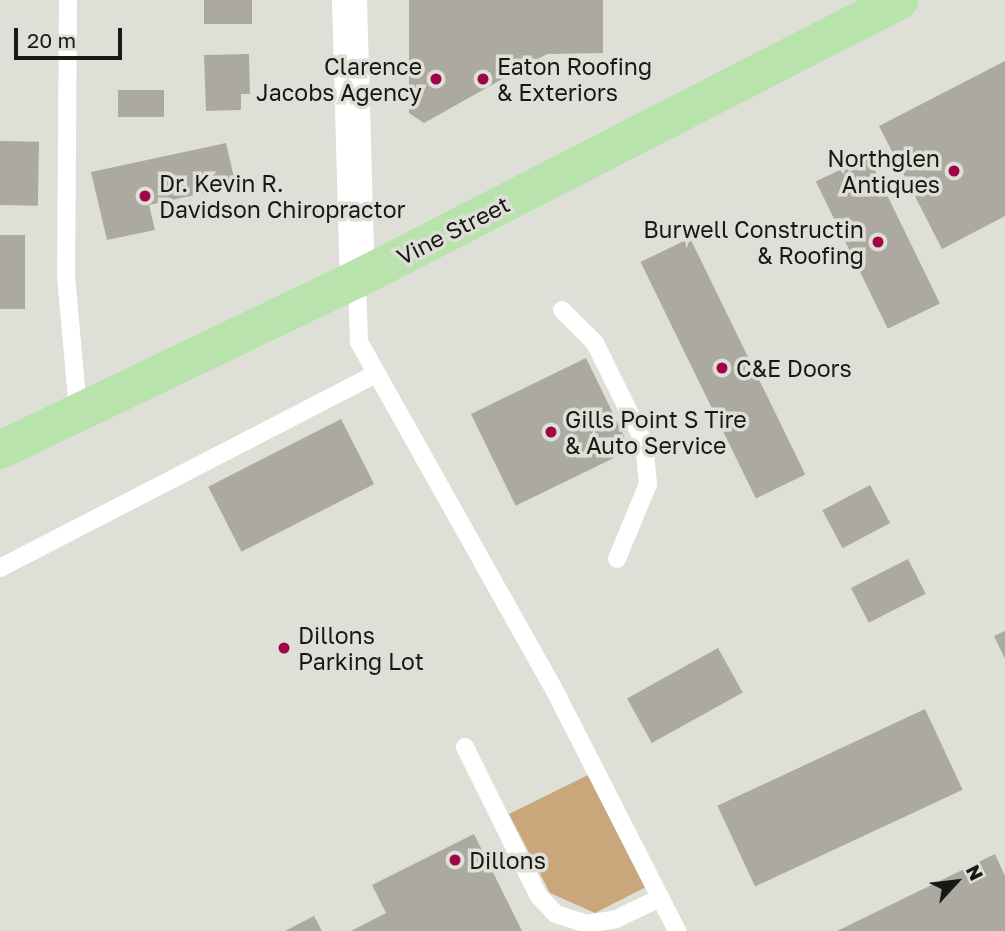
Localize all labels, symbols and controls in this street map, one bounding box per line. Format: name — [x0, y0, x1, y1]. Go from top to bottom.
scale bar — [18, 14, 126, 58]
text: 20 m — [27, 27, 76, 53]
place label: Clarence Jacobs Agency — [256, 52, 422, 106]
place label: Eaton Roofing & Exteriors — [497, 52, 652, 106]
marker: Clarence Jacobs Agency — [428, 71, 444, 87]
marker: Eaton Roofing & Exteriors — [475, 71, 491, 87]
place label: Northglen Antiques — [827, 144, 940, 198]
marker: Northglen Antiques — [946, 163, 962, 179]
place label: Dr. Kevin R. Davidson Chiropractor — [159, 169, 406, 223]
marker: Dr. Kevin R. Davidson Chiropractor — [137, 188, 153, 204]
street label: Vine Street — [392, 190, 514, 270]
place label: Burwell Constructin & Roofing — [643, 215, 864, 269]
marker: Burwell Constructin & Roofing — [870, 234, 886, 250]
place label: C&E Doors — [736, 354, 852, 382]
marker: C&E Doors — [714, 360, 730, 376]
place label: Gills Point S Tire & Auto Service — [565, 405, 747, 459]
marker: Gills Point S Tire & Auto Service — [543, 424, 559, 440]
place label: Dillons Parking Lot — [298, 621, 424, 675]
marker: Dillons Parking Lot — [276, 640, 292, 656]
place label: Dillons — [469, 846, 546, 874]
north arrow — [921, 847, 991, 917]
marker: Dillons — [447, 852, 463, 868]
text: N — [962, 861, 989, 884]

